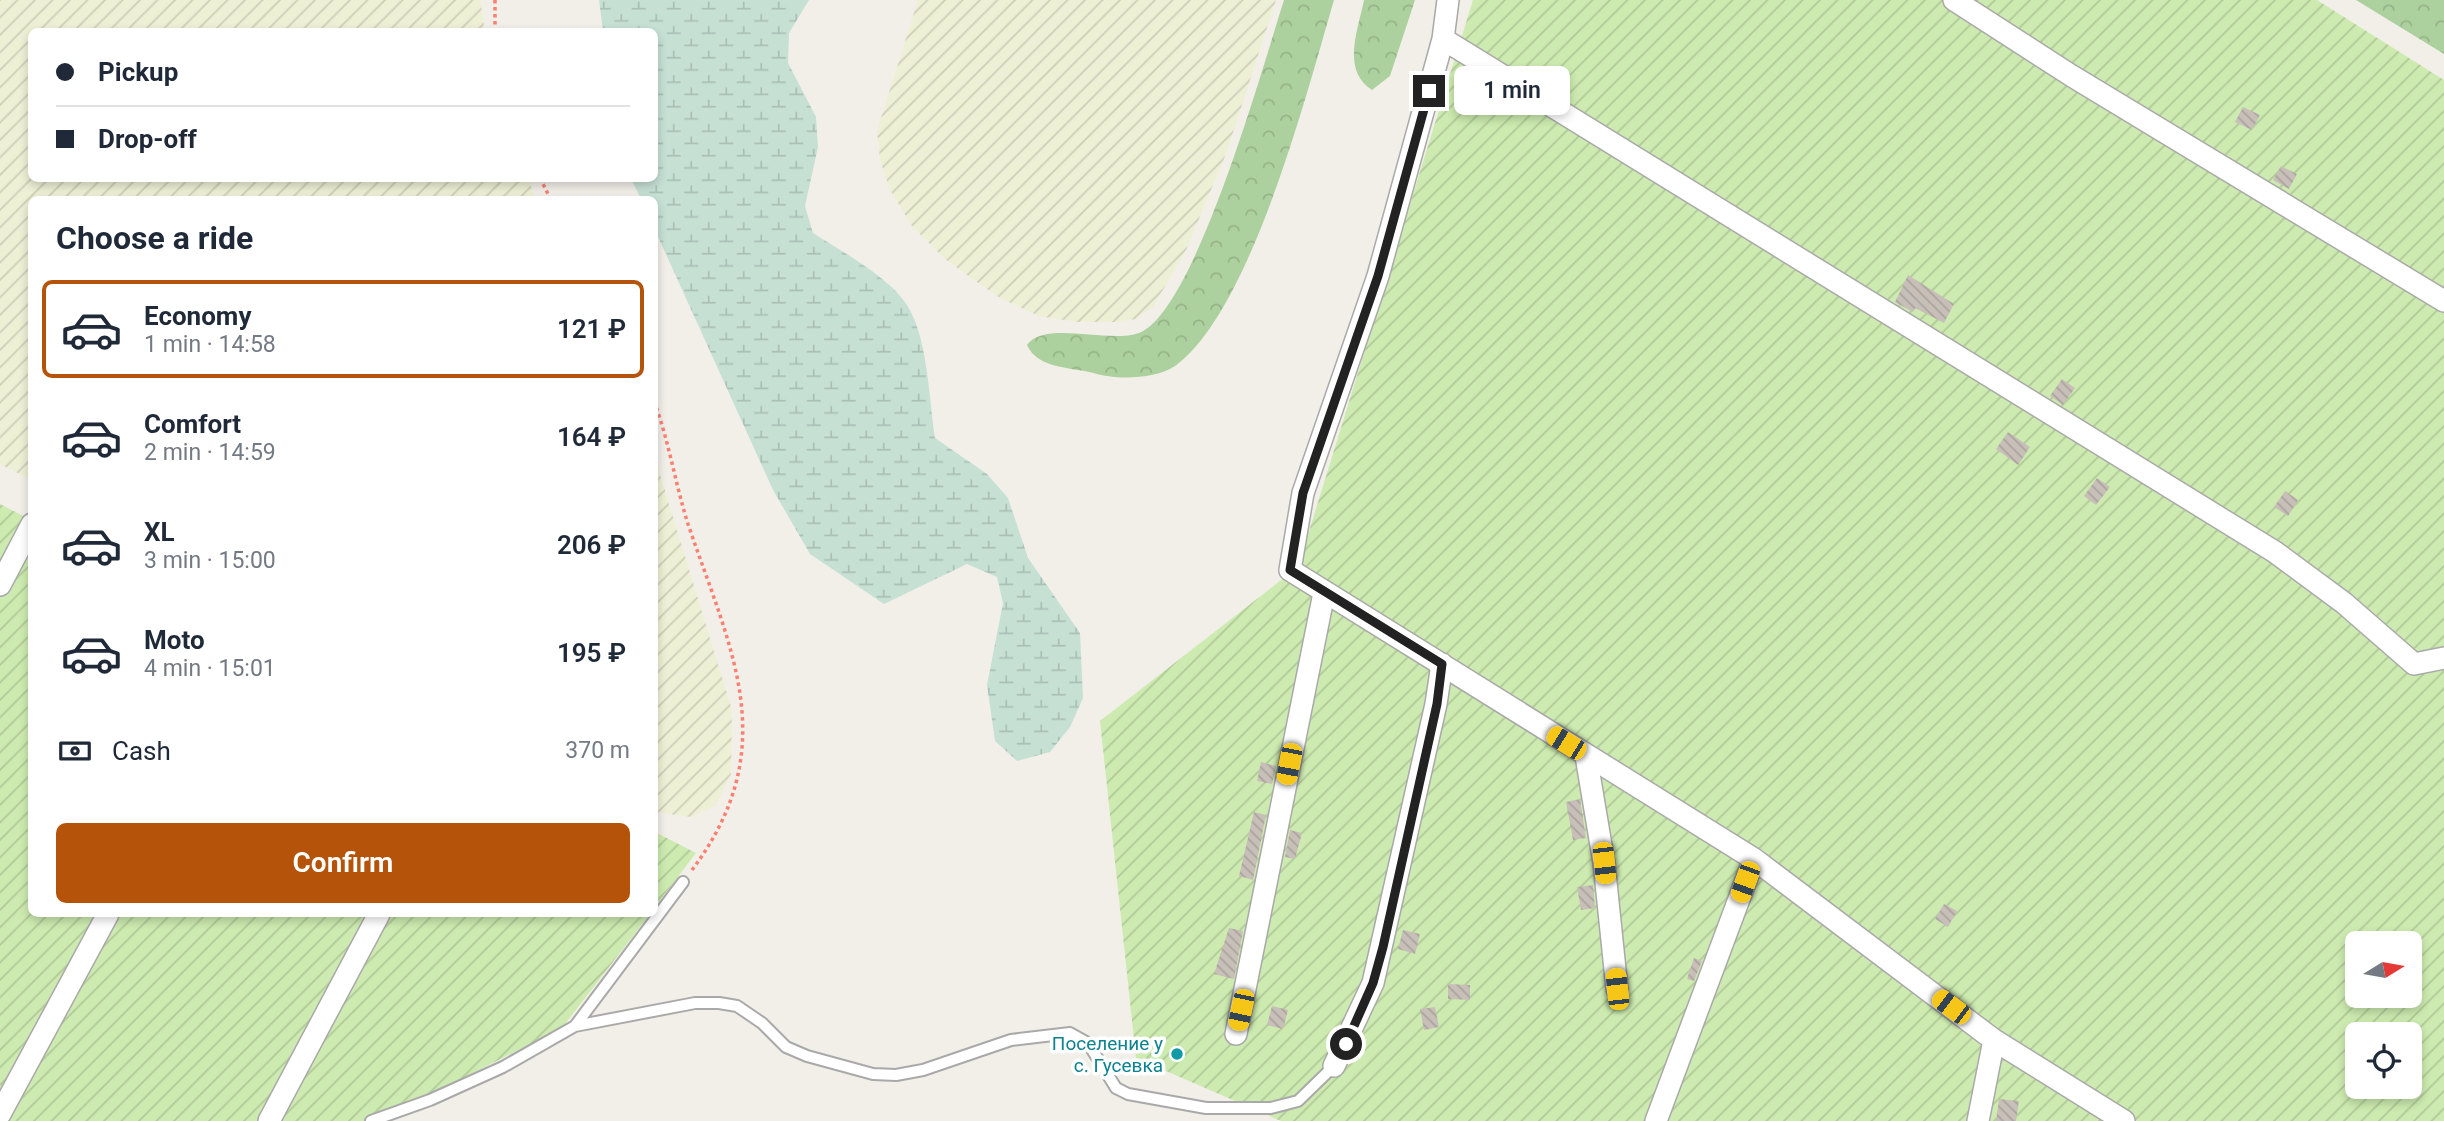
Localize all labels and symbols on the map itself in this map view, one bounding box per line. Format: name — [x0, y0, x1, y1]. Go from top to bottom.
callout: 1 min — [1454, 66, 1569, 116]
route end — [1413, 75, 1445, 107]
car — [1543, 723, 1590, 763]
car — [1275, 741, 1304, 787]
car — [1592, 841, 1617, 885]
car — [1728, 859, 1763, 905]
north arrow — [2345, 931, 2422, 1008]
car — [1605, 967, 1630, 1011]
car — [1928, 986, 1975, 1028]
car — [1227, 987, 1256, 1033]
route start — [1330, 1028, 1362, 1060]
place label: Поселение у с. Гусевка — [1052, 1032, 1163, 1077]
marker: Поселение у с. Гусевка — [1169, 1046, 1185, 1062]

